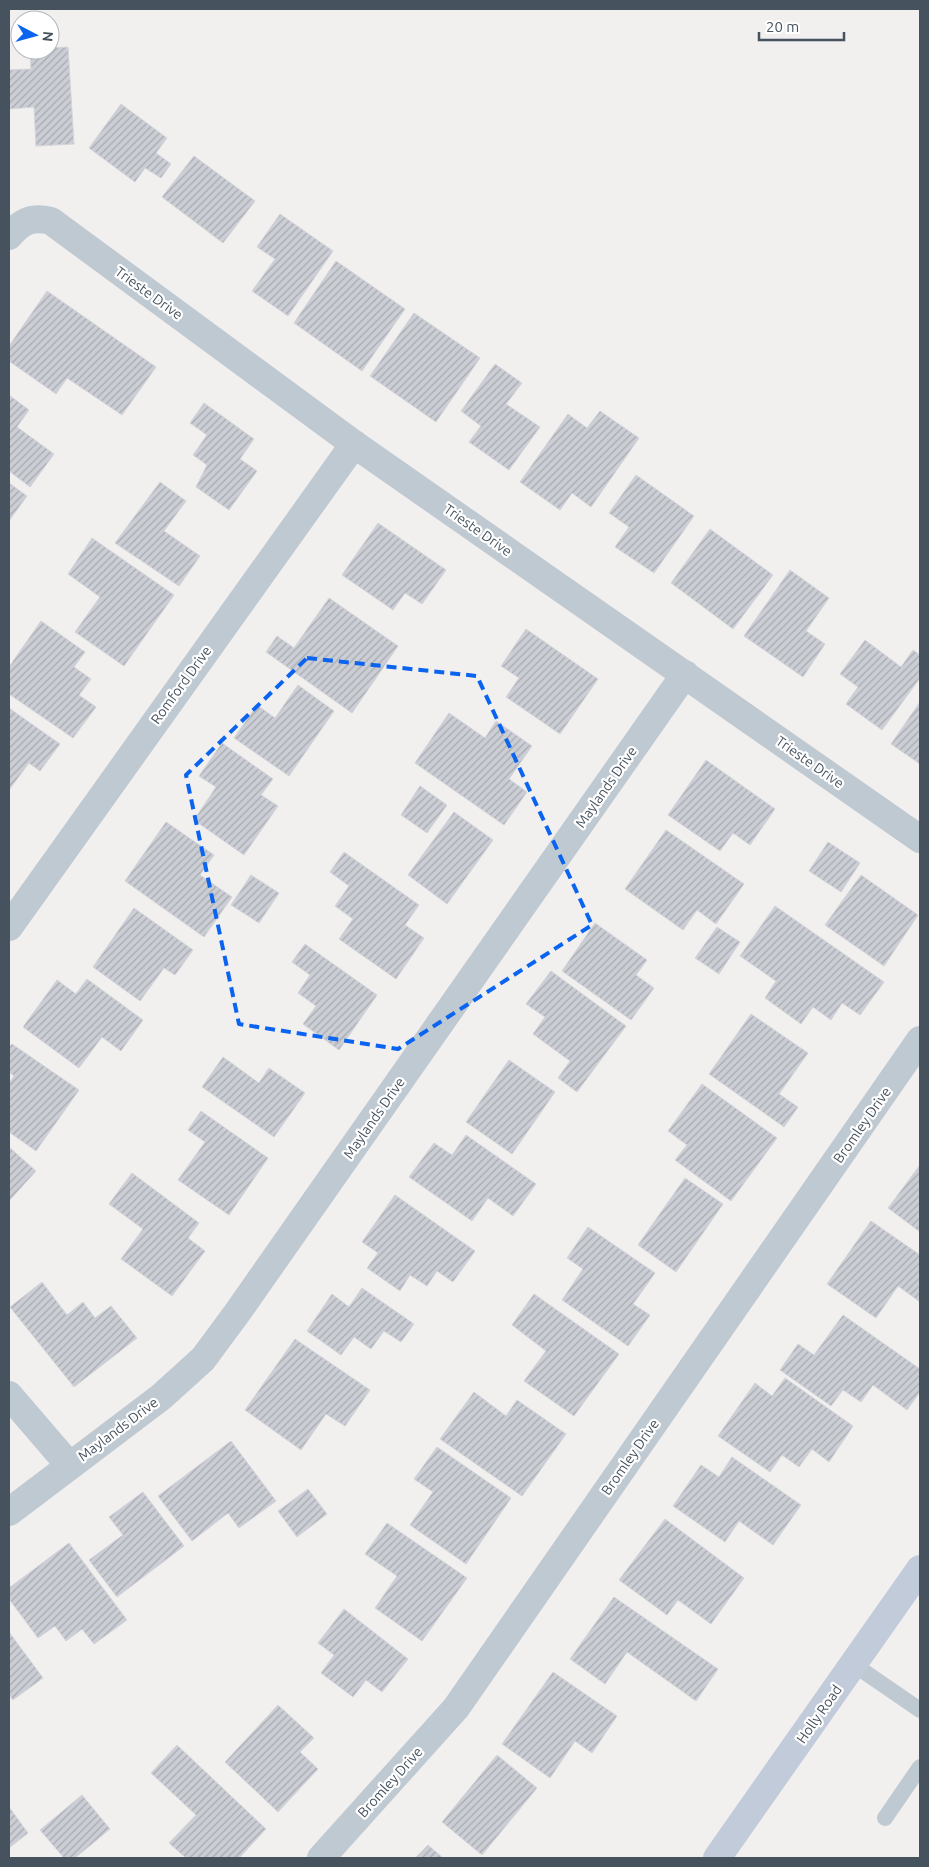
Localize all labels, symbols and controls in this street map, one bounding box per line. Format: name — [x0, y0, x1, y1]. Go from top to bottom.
north arrow — [10, 10, 60, 60]
scale bar — [759, 10, 844, 42]
text: 20 m — [766, 18, 799, 35]
text: N — [39, 30, 56, 42]
street label: Trieste Drive — [112, 263, 186, 323]
street label: Trieste Drive — [441, 501, 515, 559]
street label: Romford Drive — [147, 643, 215, 727]
street label: Trieste Drive — [773, 733, 847, 791]
street label: Maylands Drive — [572, 743, 640, 831]
street label: Maylands Drive — [340, 1074, 408, 1162]
street label: Bromley Drive — [830, 1084, 894, 1166]
street label: Maylands Drive — [75, 1394, 161, 1464]
street label: Bromley Drive — [598, 1416, 662, 1498]
street label: Holly Road — [793, 1682, 845, 1746]
street label: Bromley Drive — [354, 1744, 426, 1820]

